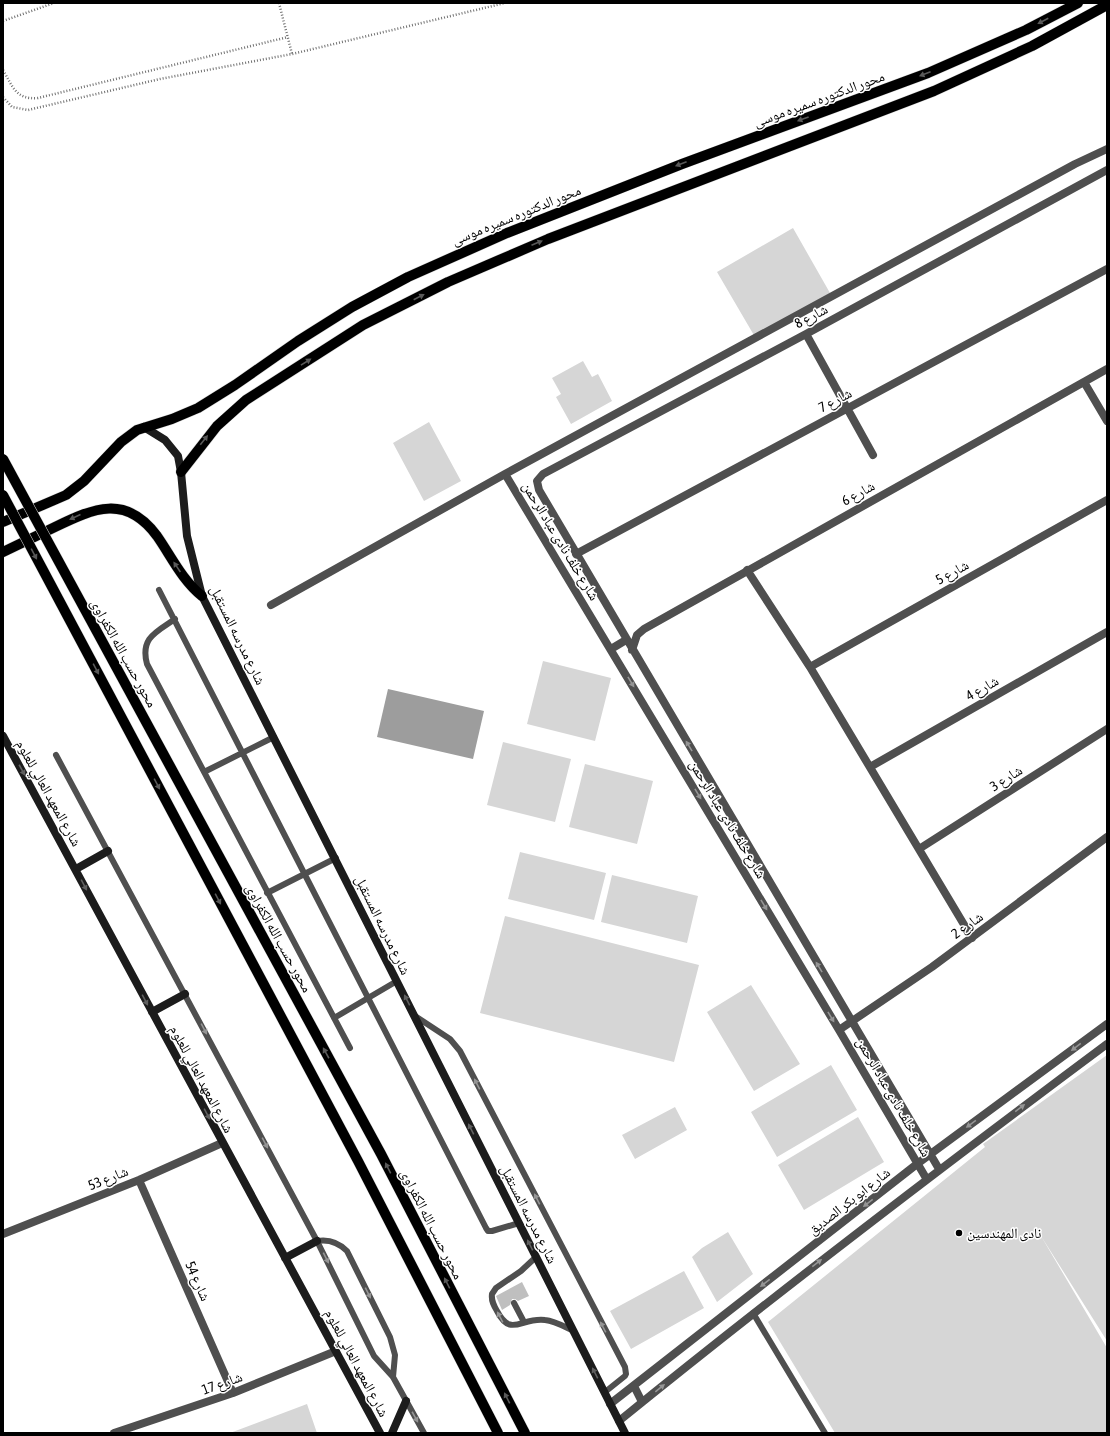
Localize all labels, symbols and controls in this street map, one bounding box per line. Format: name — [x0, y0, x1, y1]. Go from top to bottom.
one-way arrow — [1038, 18, 1049, 24]
street label: محور الدكتوره سميره موسى — [751, 68, 887, 131]
one-way arrow — [918, 72, 930, 78]
one-way arrow — [796, 116, 808, 122]
one-way arrow — [675, 162, 687, 168]
street label: محور الدكتوره سميره موسى — [449, 182, 583, 249]
one-way arrow — [532, 240, 543, 246]
one-way arrow — [413, 294, 424, 300]
street label: شارع 8 — [792, 301, 831, 333]
one-way arrow — [300, 358, 312, 365]
street label: شارع 7 — [816, 385, 855, 417]
one-way arrow — [200, 435, 208, 446]
street label: شارع 6 — [839, 477, 878, 510]
street label: شارع خلف نادى عباد الرحمن — [518, 479, 603, 604]
one-way arrow — [70, 514, 81, 520]
one-way arrow — [31, 548, 38, 560]
street label: شارع 5 — [933, 556, 972, 589]
one-way arrow — [173, 562, 181, 572]
street label: شارع مدرسه المستقبل — [205, 583, 269, 688]
street label: محور حسب الله الكفراوى — [87, 596, 160, 710]
one-way arrow — [92, 663, 99, 675]
street label: شارع 4 — [963, 672, 1002, 705]
one-way arrow — [627, 676, 634, 688]
street label: شارع المعهد العالي للعلوم — [10, 737, 85, 851]
one-way arrow — [686, 740, 693, 752]
street label: شارع خلف نادى عباد الرحمن — [685, 757, 770, 882]
street label: شارع 3 — [987, 762, 1026, 796]
one-way arrow — [19, 765, 25, 776]
one-way arrow — [153, 778, 160, 790]
one-way arrow — [694, 788, 701, 800]
street label: شارع مدرسه المستقبل — [350, 873, 414, 978]
one-way arrow — [81, 879, 87, 890]
street label: محور حسب الله الكفراوى — [242, 881, 315, 995]
one-way arrow — [215, 893, 221, 904]
one-way arrow — [761, 899, 768, 911]
street label: شارع 2 — [948, 908, 987, 943]
one-way arrow — [816, 961, 823, 973]
one-way arrow — [142, 994, 148, 1005]
one-way arrow — [403, 994, 410, 1006]
one-way arrow — [828, 1011, 835, 1023]
street label: شارع المعهد العالي للعلوم — [164, 1023, 237, 1137]
one-way arrow — [201, 1023, 207, 1035]
street label: شارع خلف نادى عباد الرحمن — [852, 1034, 935, 1161]
one-way arrow — [1070, 1043, 1081, 1051]
one-way arrow — [322, 1047, 329, 1059]
one-way arrow — [474, 1078, 481, 1089]
one-way arrow — [1015, 1104, 1026, 1112]
one-way arrow — [203, 1108, 210, 1120]
one-way arrow — [966, 1120, 977, 1128]
one-way arrow — [468, 1123, 475, 1134]
one-way arrow — [262, 1138, 268, 1149]
one-way arrow — [384, 1162, 391, 1173]
street label: شارع مدرسه المستقبل — [495, 1162, 561, 1267]
street label: شارع 53 — [86, 1163, 131, 1195]
street label: شارع ابو بكر الصديق — [805, 1164, 894, 1240]
street label: محور حسب الله الكفراوى — [396, 1166, 467, 1282]
one-way arrow — [534, 1194, 540, 1205]
one-way arrow — [862, 1198, 873, 1207]
place label: نادى المهندسين — [967, 1225, 1041, 1242]
marker: نادى المهندسين — [954, 1228, 964, 1238]
one-way arrow — [527, 1239, 533, 1250]
one-way arrow — [322, 1253, 329, 1264]
street label: شارع 54 — [180, 1259, 214, 1304]
one-way arrow — [811, 1259, 822, 1268]
one-way arrow — [444, 1277, 451, 1289]
one-way arrow — [760, 1279, 771, 1287]
one-way arrow — [365, 1288, 372, 1299]
street label: شارع المعهد العالي للعلوم — [319, 1307, 392, 1421]
one-way arrow — [497, 1311, 503, 1322]
one-way arrow — [600, 1321, 606, 1333]
one-way arrow — [592, 1367, 598, 1379]
street label: شارع 17 — [200, 1368, 245, 1400]
one-way arrow — [655, 1383, 665, 1392]
one-way arrow — [504, 1393, 511, 1404]
one-way arrow — [412, 1411, 418, 1423]

